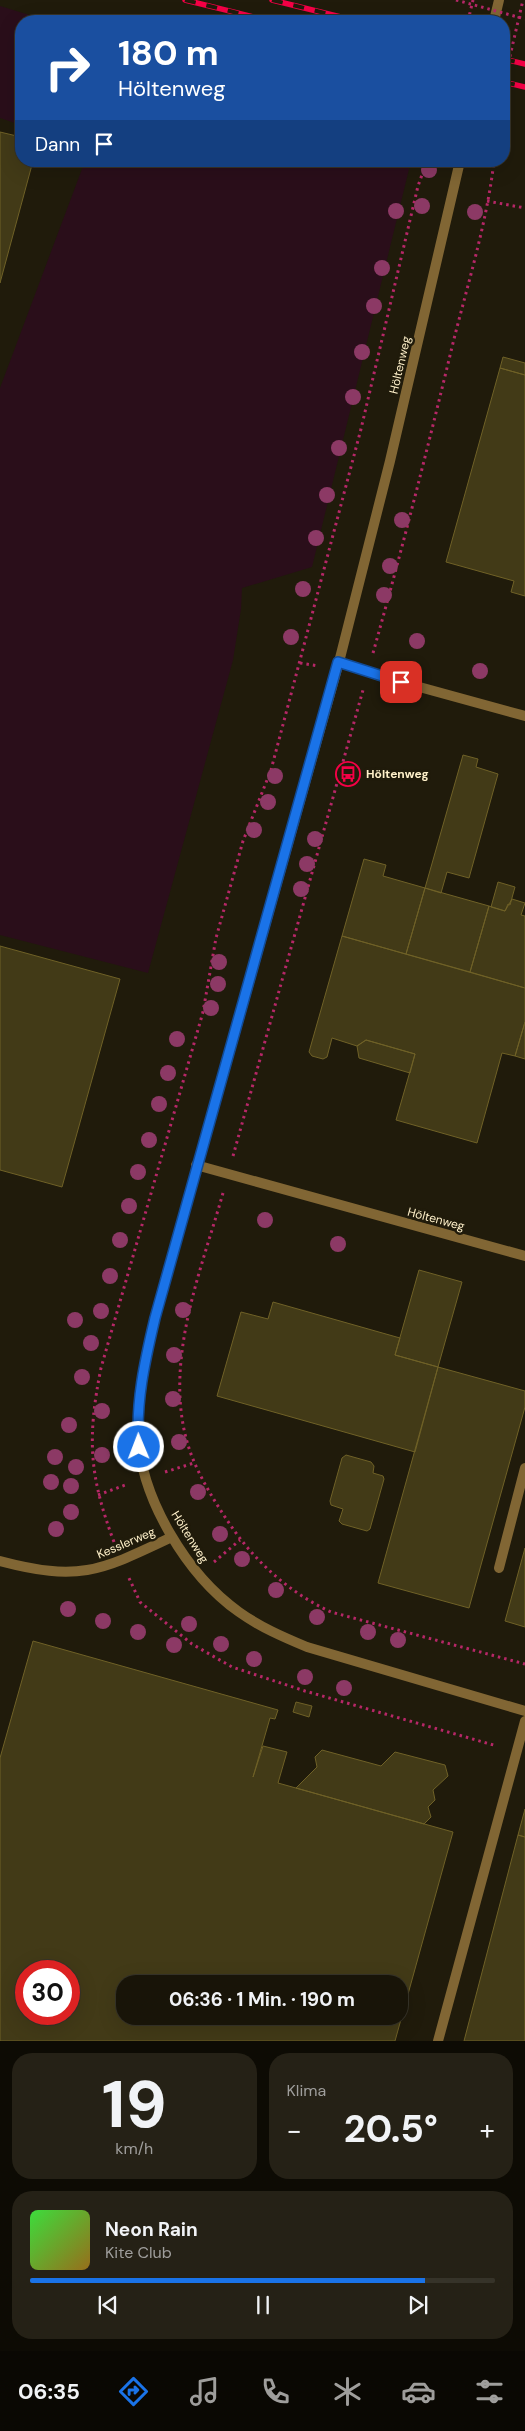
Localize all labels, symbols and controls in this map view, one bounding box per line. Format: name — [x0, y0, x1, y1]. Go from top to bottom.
text: 180 m — [118, 30, 219, 76]
icon: right — [35, 35, 100, 100]
text: Höltenweg — [118, 74, 225, 103]
icon: arrive — [90, 130, 118, 158]
text: Dann — [35, 132, 80, 157]
street label: Höltenweg — [386, 334, 414, 395]
pin — [380, 661, 422, 703]
icon: arrive — [387, 668, 415, 696]
bus stop icon: Höltenweg — [335, 761, 361, 787]
place label: Höltenweg — [366, 766, 429, 782]
street label: Höltenweg — [406, 1204, 467, 1234]
position arrow — [112, 1420, 164, 1472]
street label: Höltenweg — [168, 1508, 212, 1566]
street label: Kesslerweg — [94, 1523, 158, 1562]
speed limit sign: 30 — [15, 1960, 80, 2025]
text: 06:36 · 1 Min. · 190 m — [169, 1987, 355, 2012]
text: 19 — [102, 2063, 167, 2147]
text: Klima — [287, 2080, 326, 2101]
text: 20.5° — [344, 2104, 438, 2154]
text: − — [287, 2112, 302, 2149]
text: + — [480, 2112, 495, 2149]
text: km/h — [115, 2138, 153, 2159]
text: Neon Rain — [105, 2217, 198, 2242]
text: Kite Club — [105, 2242, 172, 2263]
icon: previous — [94, 2291, 122, 2319]
icon: pause — [249, 2291, 277, 2319]
icon: next — [404, 2291, 432, 2319]
icon: directions — [116, 2374, 151, 2409]
icon: music — [187, 2374, 222, 2409]
icon: phone — [258, 2374, 293, 2409]
icon: climate — [330, 2374, 365, 2409]
icon: car — [401, 2374, 436, 2409]
icon: filters — [472, 2374, 507, 2409]
text: 06:35 — [18, 2377, 80, 2406]

